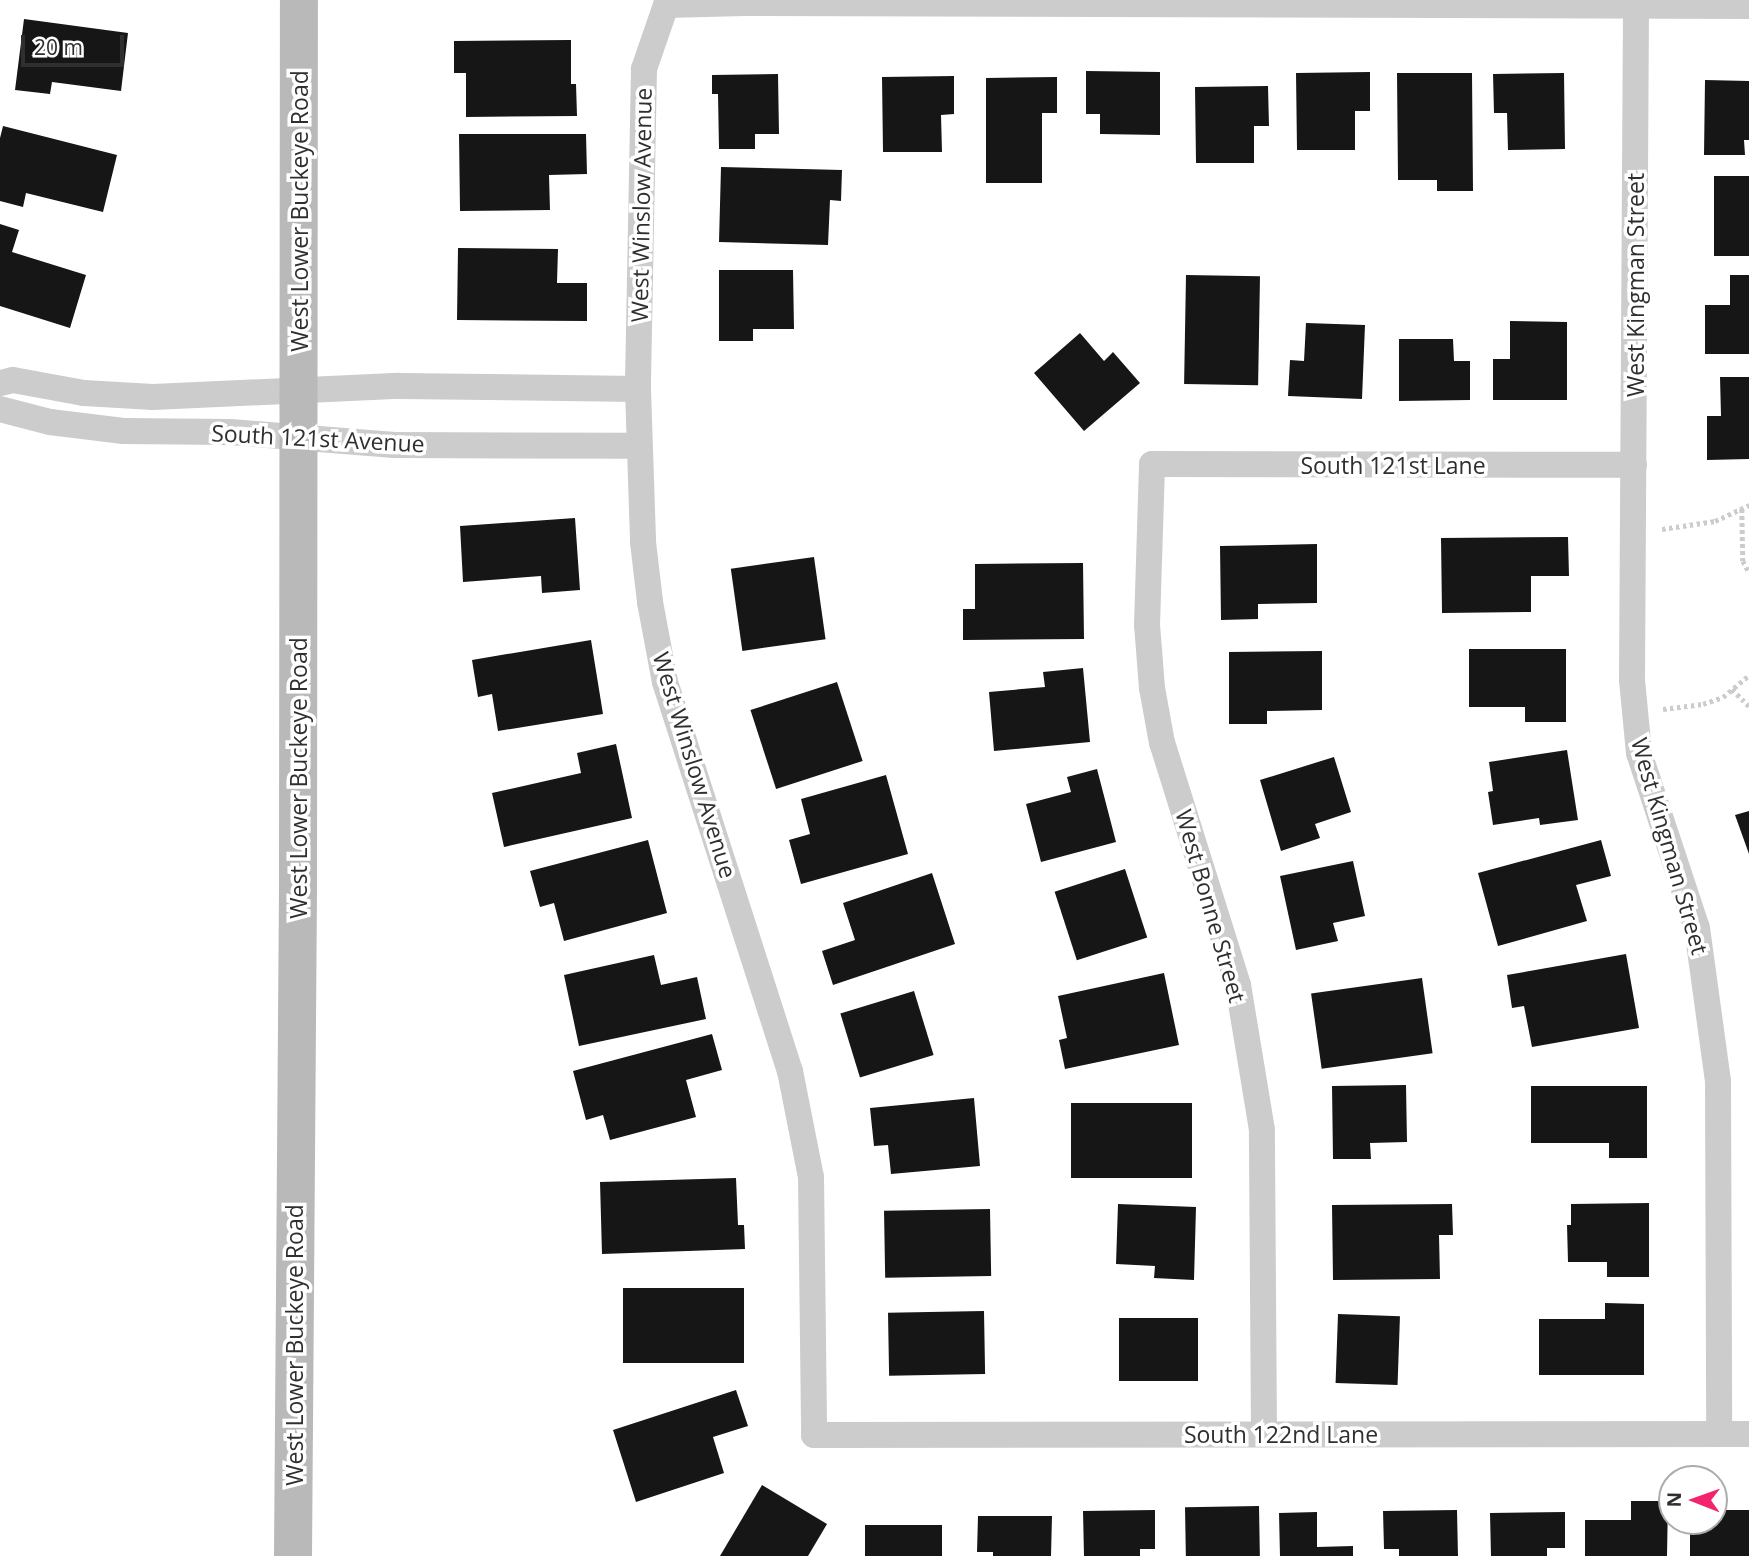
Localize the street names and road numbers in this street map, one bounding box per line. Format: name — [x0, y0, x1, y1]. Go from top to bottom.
street label: West Lower Buckeye Road — [285, 70, 313, 352]
street label: West Winslow Avenue — [625, 87, 657, 323]
street label: West Kingman Street — [1621, 173, 1649, 397]
street label: South 121st Avenue — [211, 419, 425, 457]
street label: South 121st Lane — [1300, 451, 1486, 479]
street label: West Lower Buckeye Road — [284, 637, 312, 919]
street label: West Winslow Avenue — [647, 649, 743, 881]
street label: West Kingman Street — [1626, 734, 1714, 958]
street label: West Bonne Street — [1170, 806, 1252, 1006]
street label: West Lower Buckeye Road — [280, 1204, 308, 1486]
street label: South 122nd Lane — [1184, 1420, 1378, 1448]

